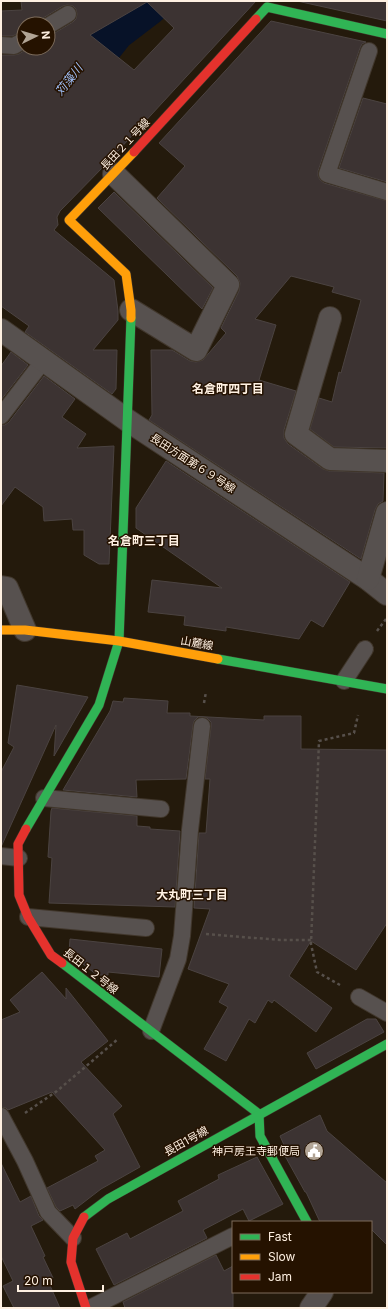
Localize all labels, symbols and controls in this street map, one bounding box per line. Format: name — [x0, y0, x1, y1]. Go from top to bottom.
north arrow — [16, 16, 56, 56]
text: N — [39, 30, 53, 40]
water label: 苅藻川 — [52, 59, 87, 98]
street label: 長田２１号線 — [97, 115, 153, 173]
district label: 名倉町四丁目 — [192, 381, 264, 396]
street label: 長田方面第６９号線 — [148, 430, 238, 496]
district label: 名倉町三丁目 — [108, 533, 180, 548]
street label: 山麓線 — [180, 633, 214, 653]
district label: 大丸町三丁目 — [156, 887, 228, 902]
street label: 長田１２号線 — [61, 945, 121, 997]
street label: 長田1号線 — [161, 1123, 211, 1159]
public building icon: 神戸房王寺郵便局 — [303, 1140, 325, 1162]
place label: 神戸房王寺郵便局 — [212, 1144, 300, 1158]
legend — [232, 1221, 372, 1293]
text: Fast — [268, 1229, 292, 1244]
text: Slow — [268, 1249, 296, 1264]
scale bar — [18, 1267, 103, 1293]
text: Jam — [268, 1269, 292, 1284]
text: 20 m — [24, 1273, 53, 1288]

